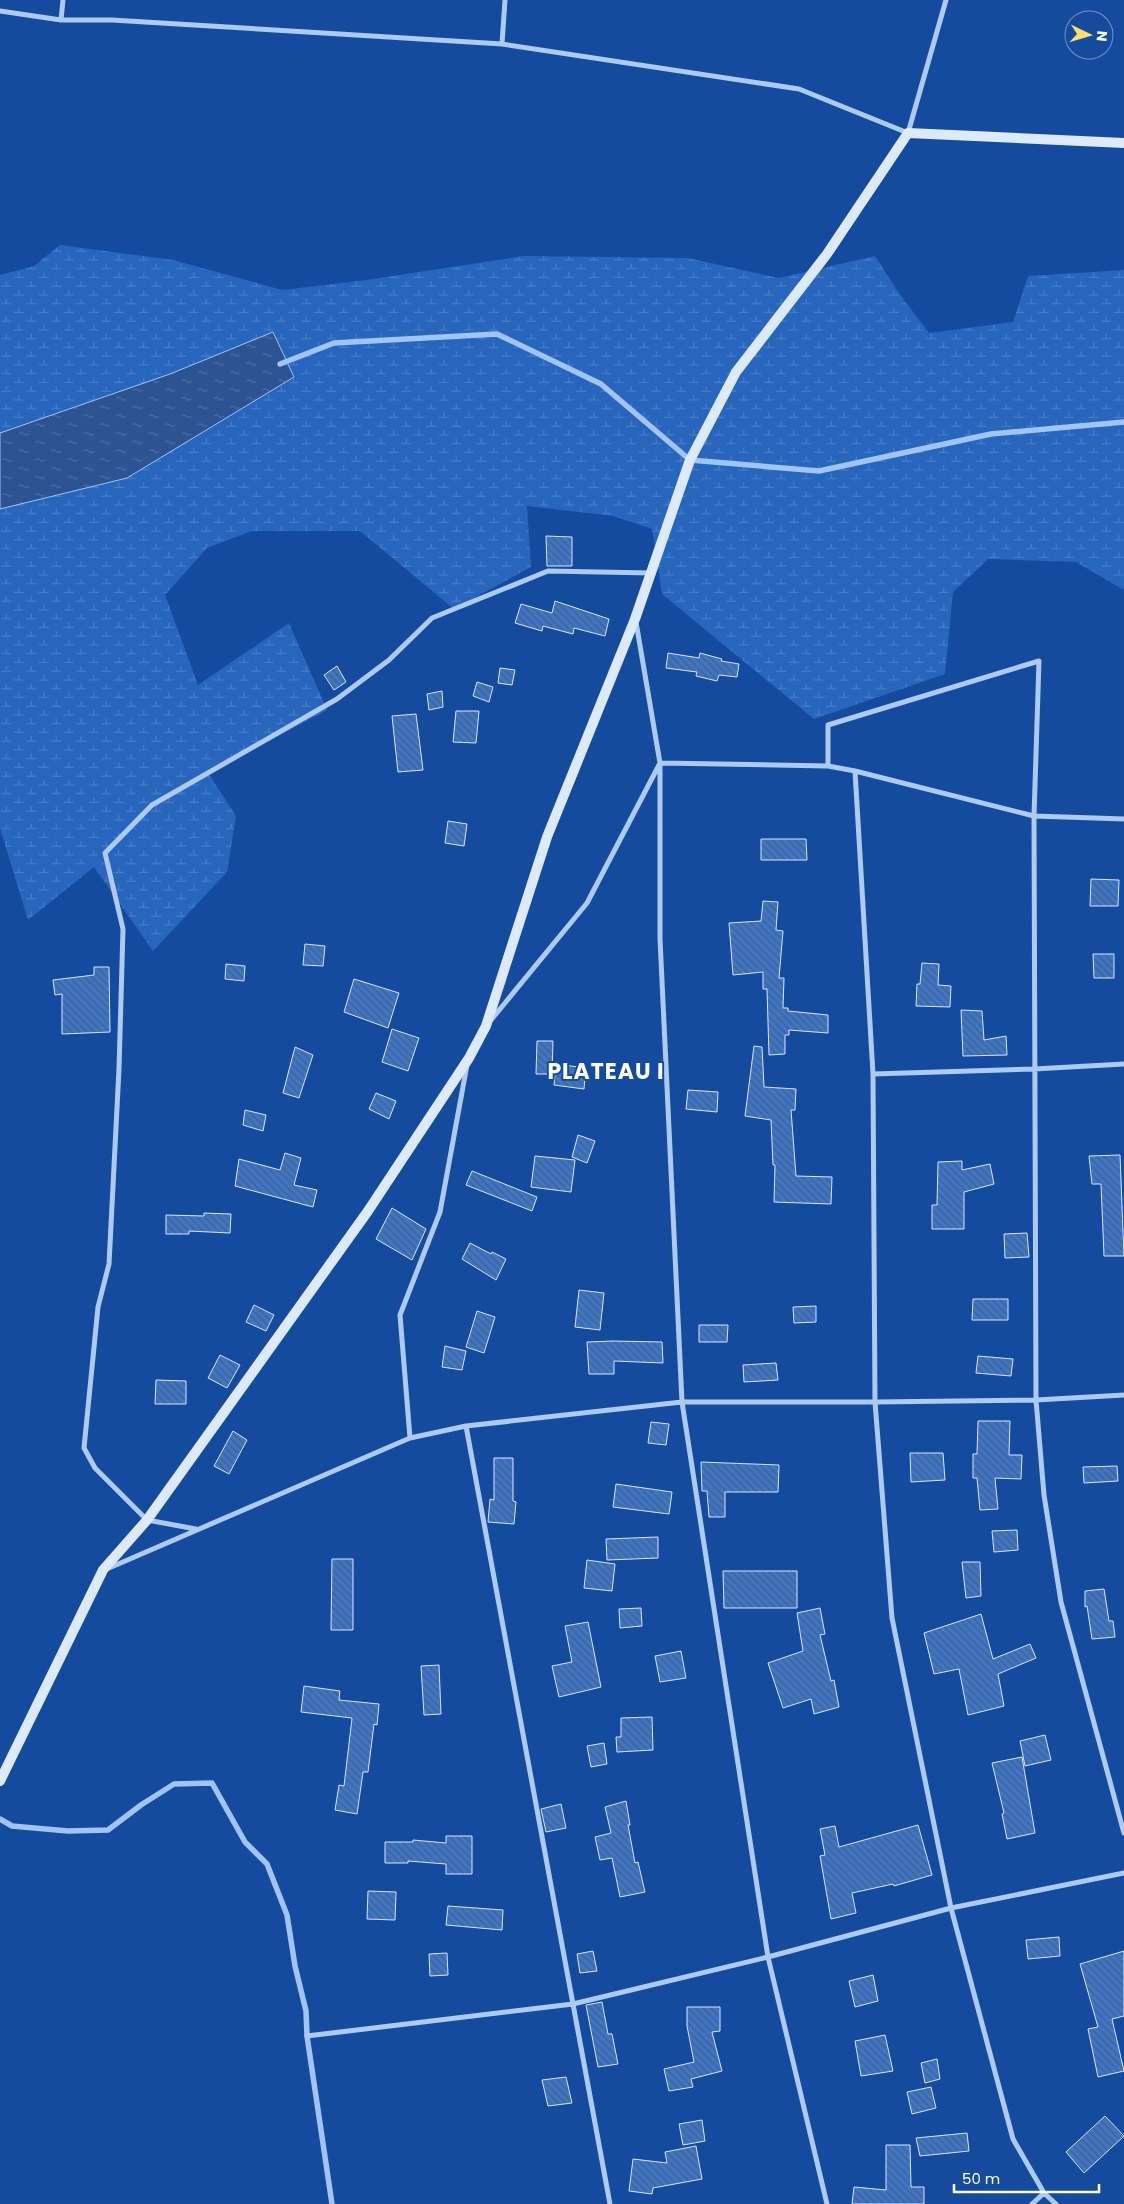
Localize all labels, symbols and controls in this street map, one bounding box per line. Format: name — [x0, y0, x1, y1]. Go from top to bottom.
north arrow — [1064, 10, 1114, 60]
text: N — [1092, 30, 1112, 42]
district label: PLATEAU I — [547, 1056, 665, 1087]
scale bar — [954, 2162, 1099, 2194]
text: 50 m — [962, 2168, 1000, 2189]

